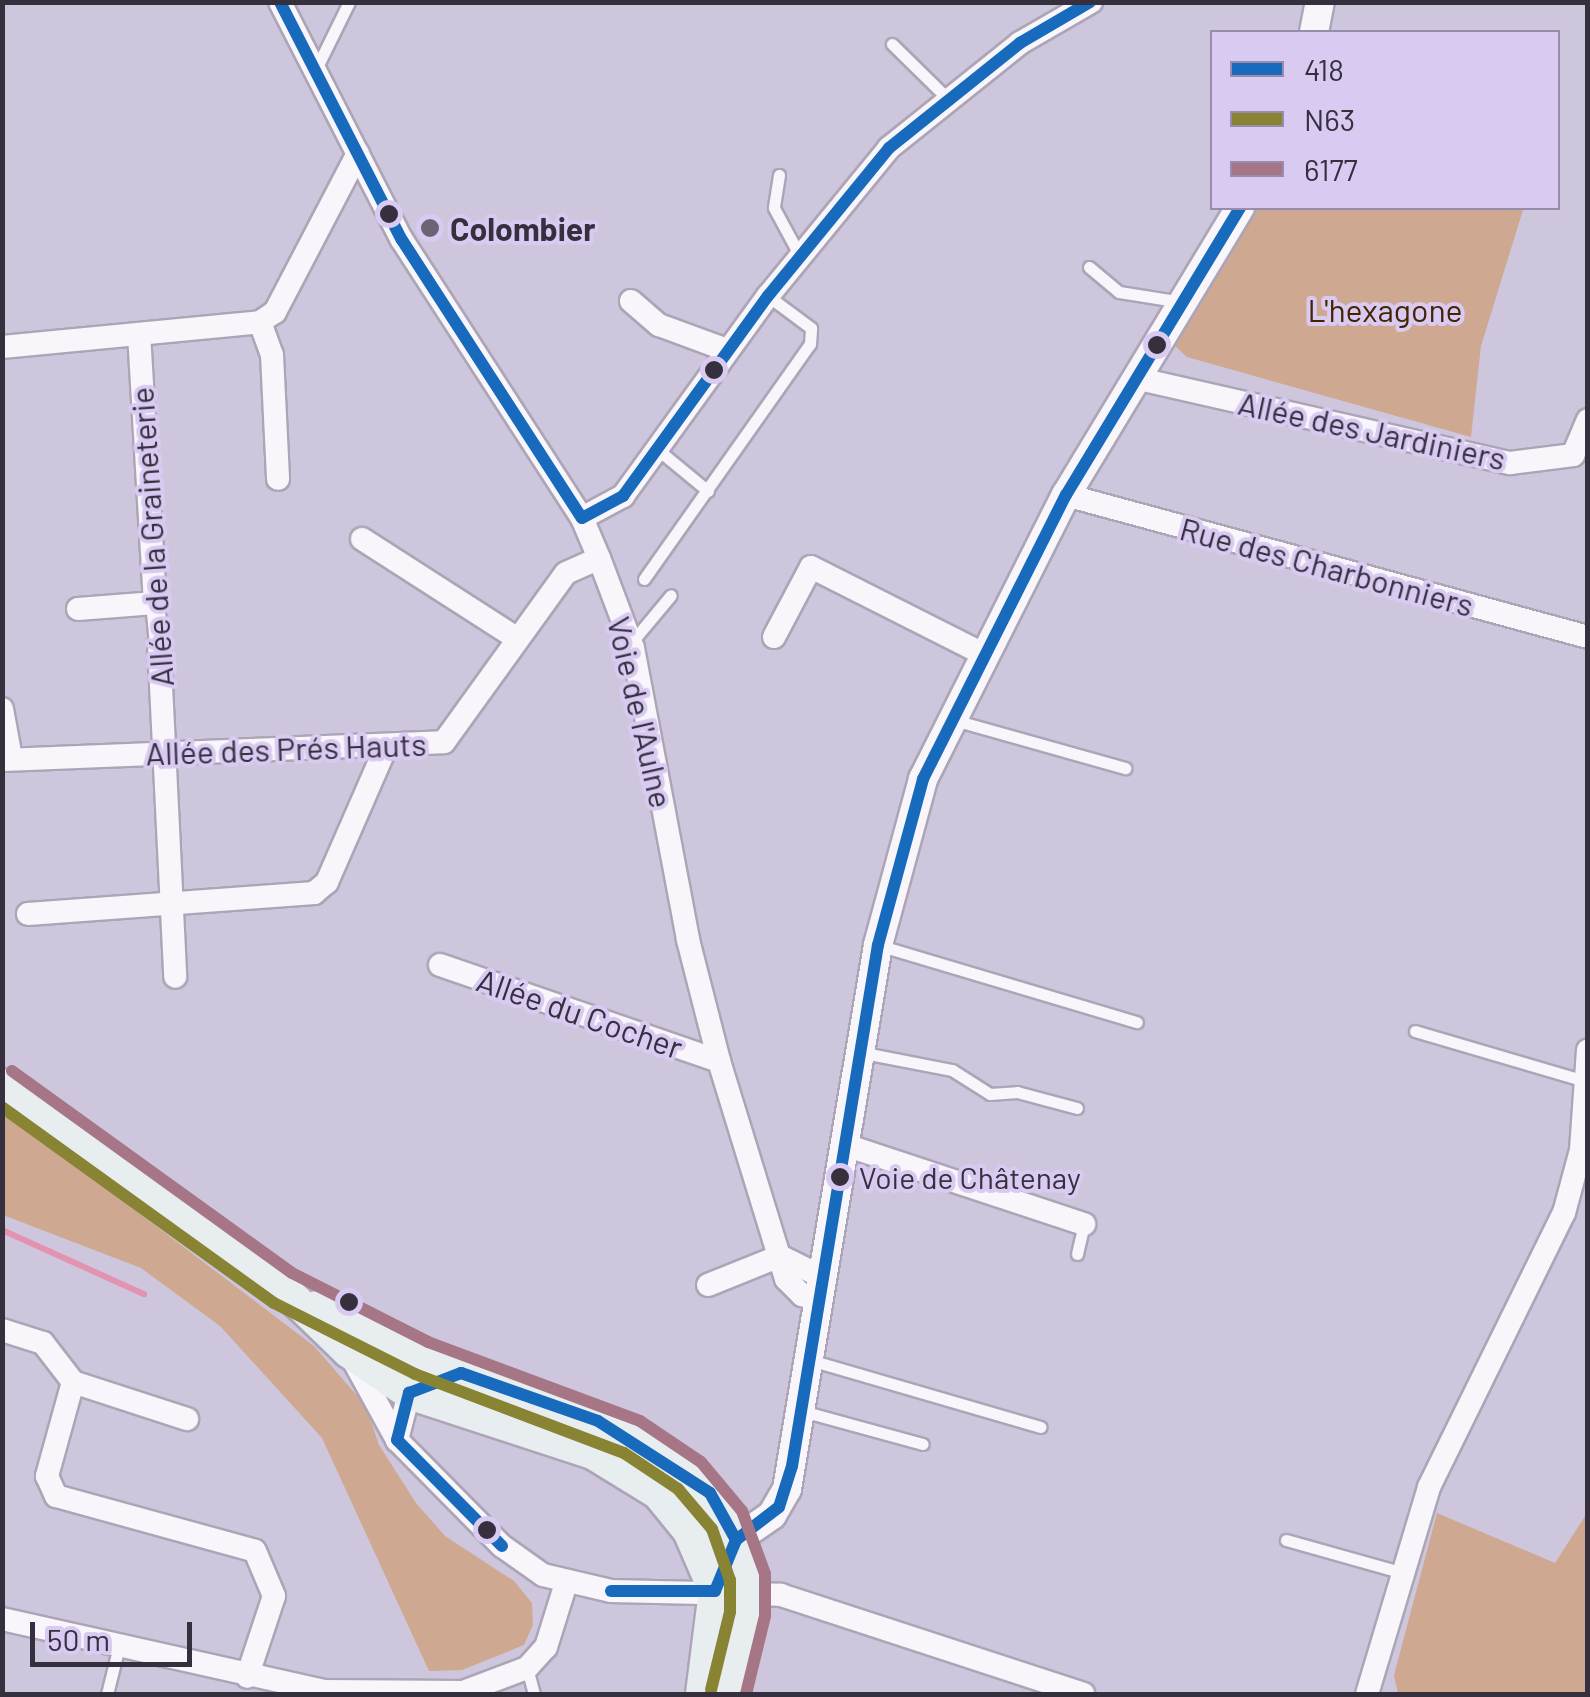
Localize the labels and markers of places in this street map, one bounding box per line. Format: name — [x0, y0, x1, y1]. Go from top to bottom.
unlabelled marker — [379, 204, 399, 224]
place label: Colombier — [450, 209, 596, 247]
marker: Colombier — [419, 217, 441, 239]
unlabelled marker — [1147, 335, 1167, 355]
unlabelled marker — [704, 360, 724, 380]
place label: Voie de Châtenay — [859, 1159, 1081, 1195]
marker: Voie de Châtenay — [830, 1167, 850, 1187]
unlabelled marker — [339, 1292, 359, 1312]
unlabelled marker — [477, 1520, 497, 1540]

